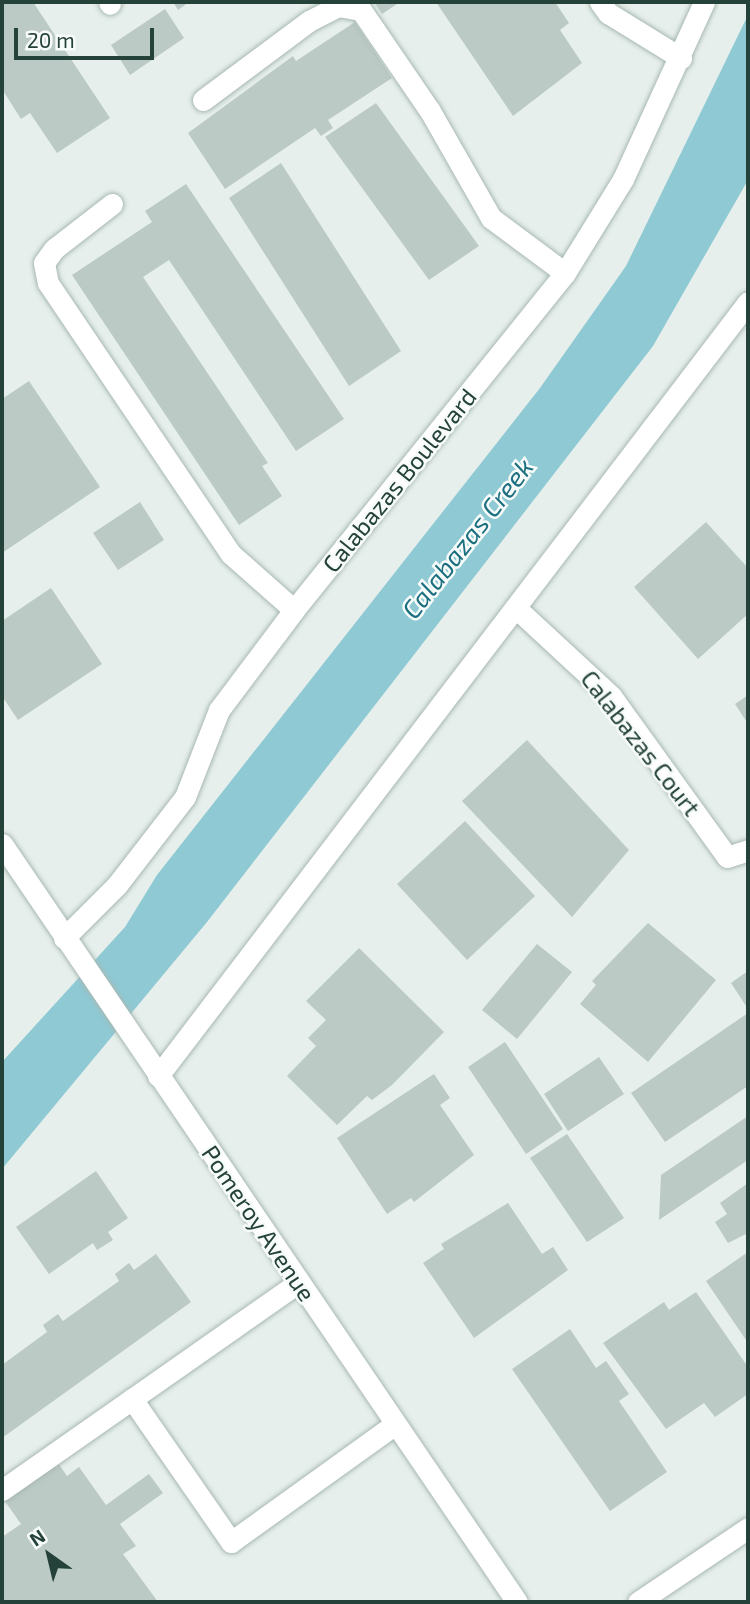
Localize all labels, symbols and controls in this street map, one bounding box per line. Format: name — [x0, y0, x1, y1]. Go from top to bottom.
scale bar — [18, 14, 158, 58]
text: 20 m — [27, 27, 75, 52]
street label: Calabazas Boulevard — [316, 382, 482, 578]
water label: Calabazas Creek — [395, 452, 539, 624]
street label: Calabazas Court — [575, 664, 707, 822]
street label: Pomeroy Avenue — [196, 1139, 322, 1307]
north arrow — [14, 1520, 84, 1590]
text: N — [25, 1524, 49, 1551]

